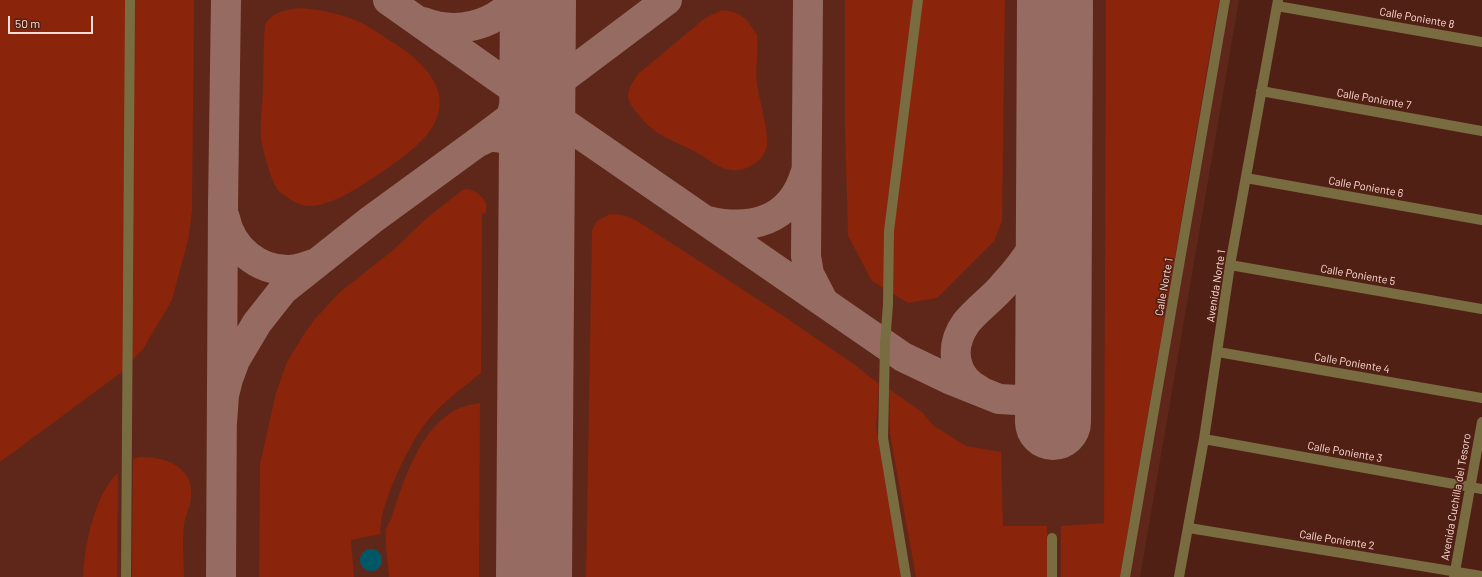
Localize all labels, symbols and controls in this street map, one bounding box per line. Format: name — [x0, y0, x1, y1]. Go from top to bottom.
street label: Calle Poniente 8 — [1379, 5, 1455, 31]
scale bar — [10, 8, 95, 34]
text: 50 m — [15, 16, 40, 30]
street label: Calle Poniente 7 — [1336, 86, 1412, 112]
street label: Calle Poniente 6 — [1328, 174, 1404, 200]
street label: Avenida Norte 1 — [1204, 249, 1228, 323]
street label: Calle Norte 1 — [1152, 257, 1176, 317]
street label: Calle Poniente 5 — [1320, 262, 1396, 288]
street label: Calle Poniente 4 — [1313, 350, 1391, 376]
street label: Avenida Cuchilla del Tesoro — [1438, 432, 1474, 562]
street label: Calle Poniente 3 — [1307, 439, 1383, 465]
street label: Calle Poniente 2 — [1298, 528, 1376, 552]

